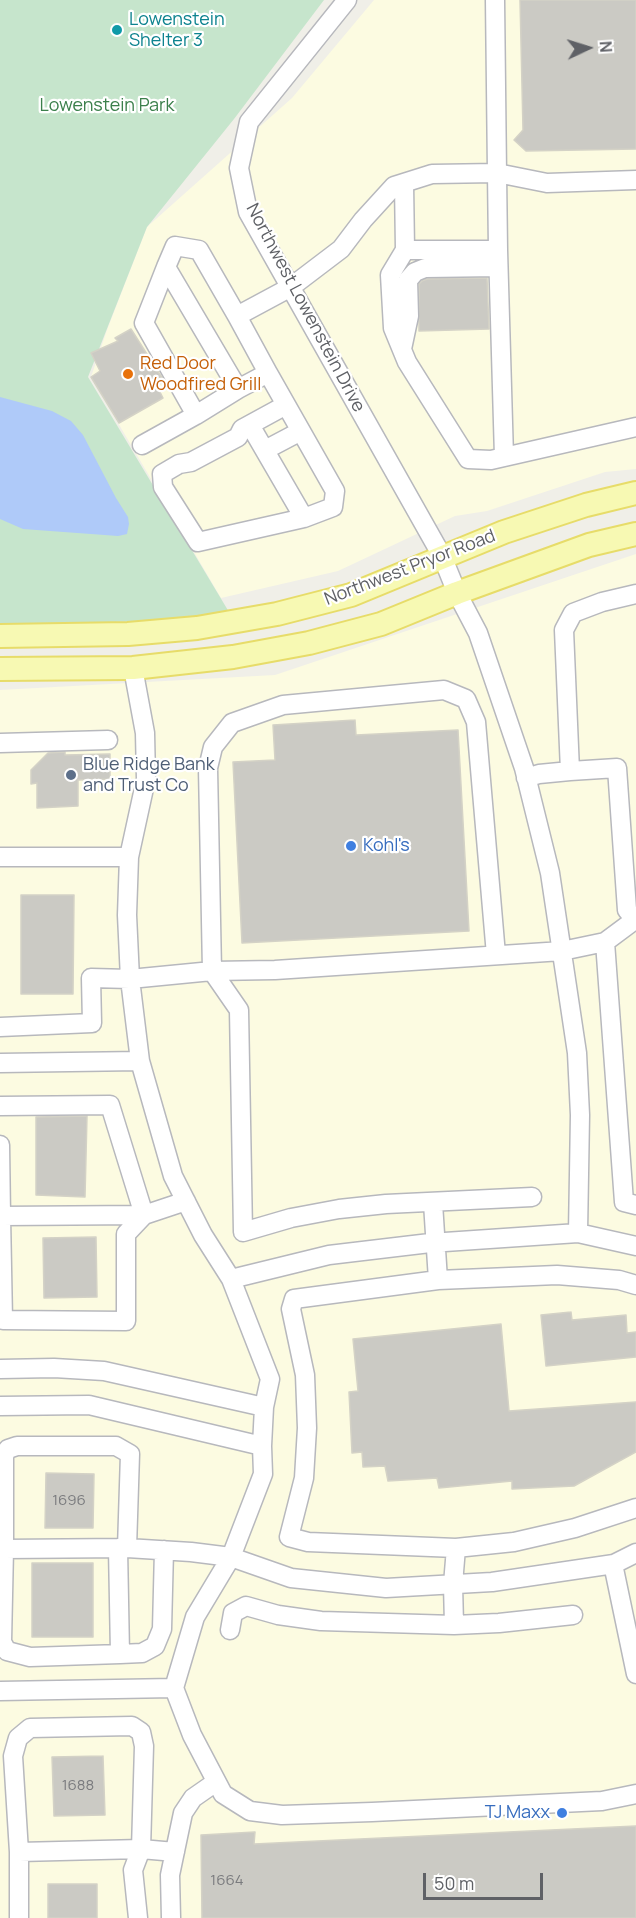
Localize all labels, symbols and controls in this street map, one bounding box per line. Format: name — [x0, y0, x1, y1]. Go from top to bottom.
place label: Lowenstein Shelter 3 — [129, 9, 225, 52]
north arrow — [558, 18, 618, 78]
marker: Lowenstein Shelter 3 — [110, 23, 124, 37]
text: N — [595, 40, 617, 53]
park label: Lowenstein Park — [39, 95, 175, 117]
street label: Northwest Lowenstein Drive — [241, 200, 369, 416]
place label: Red Door Woodfired Grill — [140, 353, 261, 395]
marker: Red Door Woodfired Grill — [121, 367, 135, 381]
street label: Northwest Pryor Road — [321, 525, 499, 611]
place label: Blue Ridge Bank and Trust Co — [83, 754, 215, 796]
marker: Blue Ridge Bank and Trust Co — [64, 768, 78, 782]
place label: Kohl's — [363, 835, 410, 857]
marker: Kohl's — [344, 839, 358, 853]
house number: 1696 — [52, 1492, 86, 1510]
house number: 1688 — [62, 1777, 94, 1795]
place label: TJ Maxx — [485, 1802, 550, 1824]
marker: TJ Maxx — [555, 1806, 569, 1820]
scale bar — [426, 1861, 546, 1899]
text: 50 m — [434, 1871, 474, 1895]
house number: 1664 — [210, 1872, 244, 1890]

